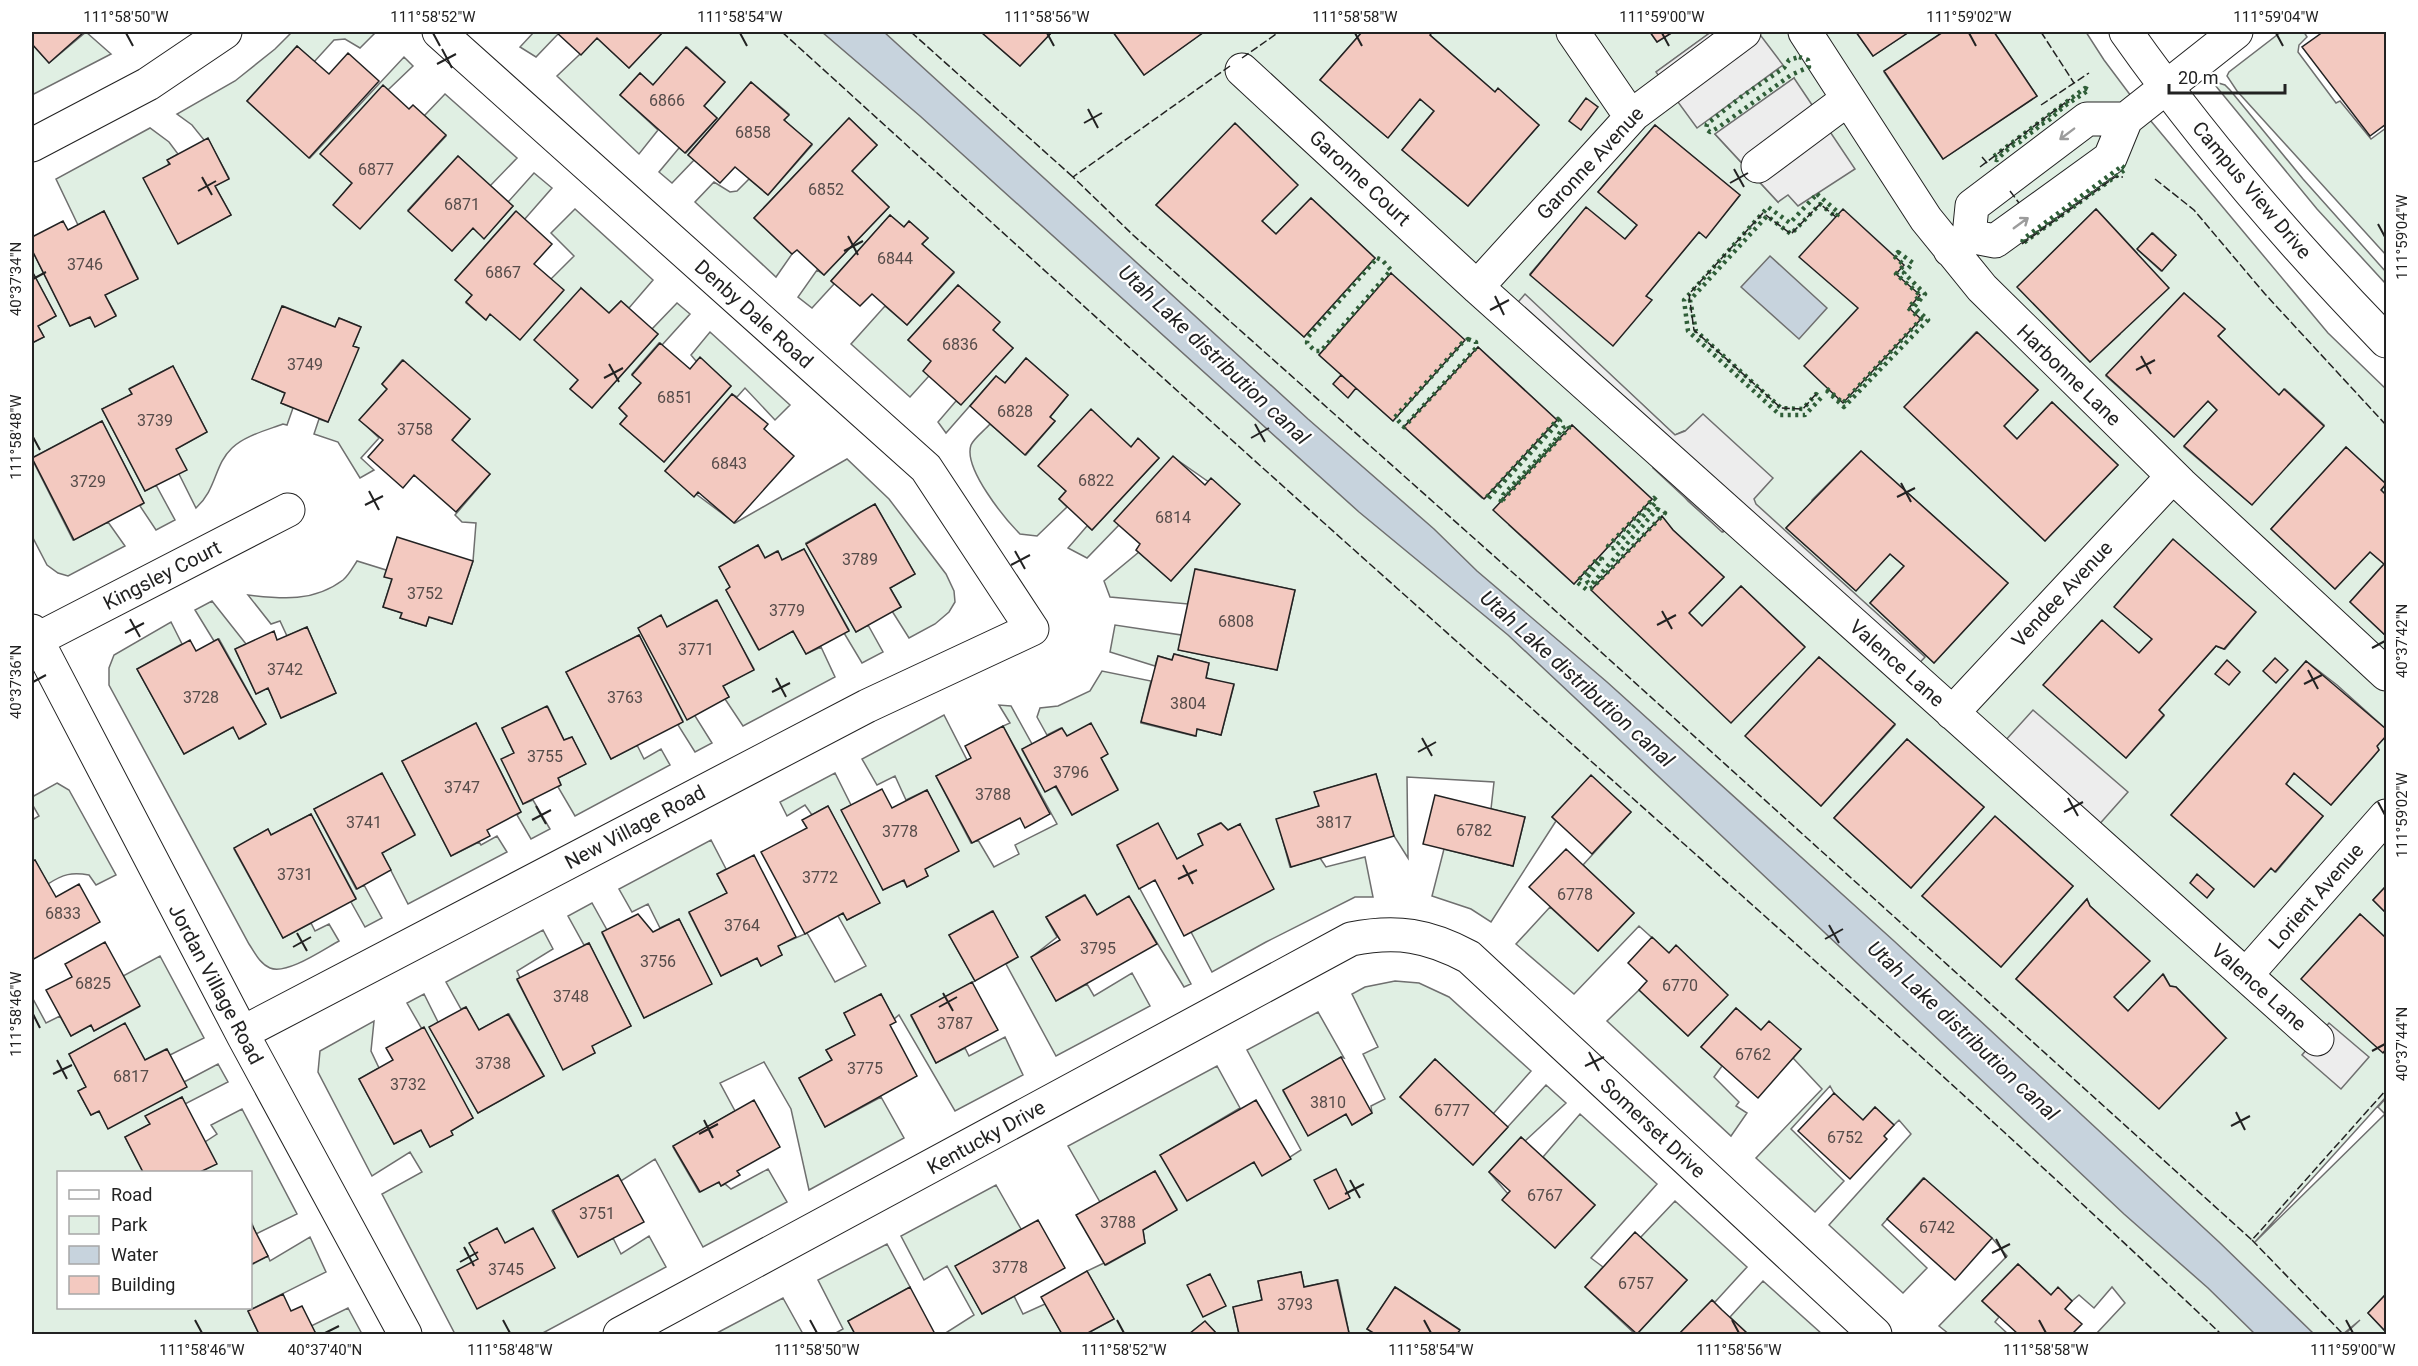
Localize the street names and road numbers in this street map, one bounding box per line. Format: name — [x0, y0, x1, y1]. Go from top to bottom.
street label: Garonne Avenue — [1532, 102, 1648, 224]
street label: Campus View Drive — [2187, 116, 2317, 264]
street label: Garonne Court — [1304, 125, 1416, 231]
street label: Denby Dale Road — [690, 255, 818, 373]
street label: Harbonne Lane — [2012, 319, 2126, 431]
street label: Kingsley Court — [99, 535, 225, 615]
street label: Vendee Avenue — [2007, 536, 2117, 652]
street label: Valence Lane — [1845, 614, 1949, 712]
street label: New Village Road — [561, 780, 709, 874]
street label: Lorient Avenue — [2264, 838, 2368, 954]
street label: Jordan Village Road — [164, 900, 268, 1068]
street label: Valence Lane — [2207, 938, 2311, 1036]
street label: Somerset Drive — [1595, 1073, 1711, 1183]
street label: Kentucky Drive — [923, 1095, 1049, 1179]

